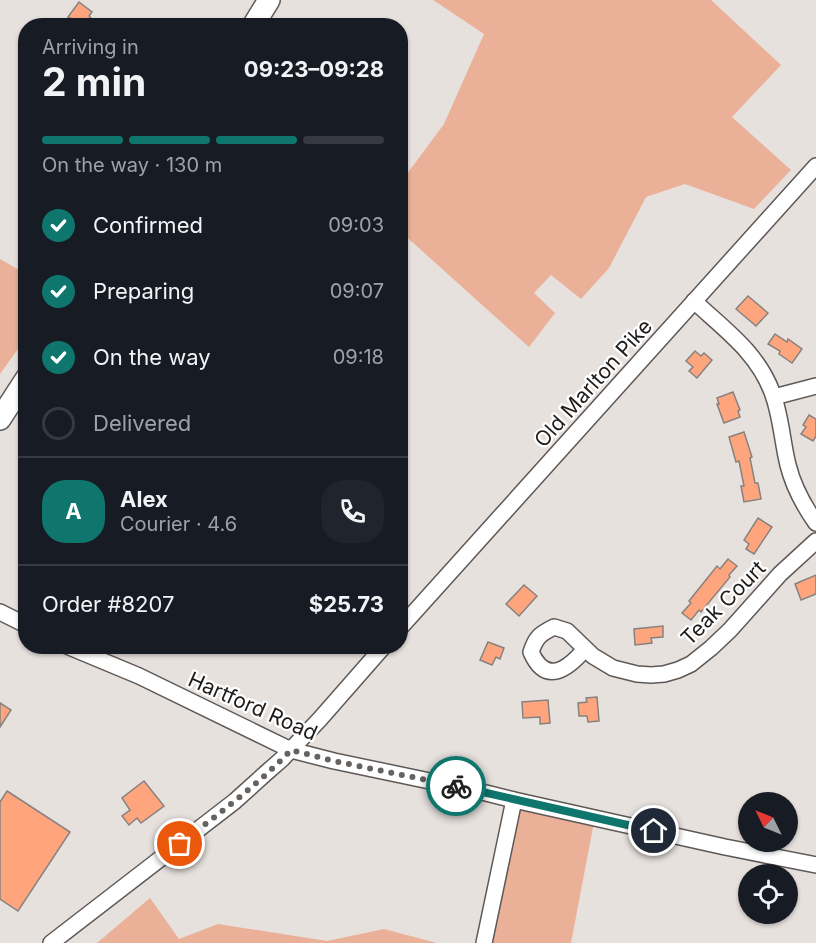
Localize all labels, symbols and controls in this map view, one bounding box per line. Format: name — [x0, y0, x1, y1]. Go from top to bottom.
text: Arriving in — [42, 35, 139, 59]
text: 09:23–09:28 — [244, 56, 384, 82]
text: 2 min — [42, 58, 146, 105]
text: On the way · 130 m — [42, 153, 222, 177]
icon: check — [42, 209, 75, 242]
text: Confirmed — [93, 212, 203, 238]
text: 09:03 — [328, 213, 384, 237]
icon: check — [42, 275, 75, 308]
text: Preparing — [93, 278, 194, 304]
text: 09:07 — [330, 279, 384, 303]
street label: Old Marlton Pike — [529, 314, 657, 452]
icon: check — [42, 341, 75, 374]
text: On the way — [93, 344, 211, 370]
text: 09:18 — [333, 345, 384, 369]
text: Delivered — [93, 410, 191, 436]
button: phone — [321, 480, 384, 543]
text: Alex — [120, 486, 168, 512]
text: A — [65, 498, 82, 524]
text: Courier · 4.6 — [120, 512, 237, 536]
street label: Teak Court — [676, 556, 770, 650]
text: Order #8207 — [42, 591, 174, 617]
text: $25.73 — [309, 591, 384, 617]
street label: Hartford Road — [185, 666, 321, 746]
courier — [426, 756, 486, 816]
icon: bike — [440, 770, 473, 803]
north arrow — [738, 792, 798, 852]
map controls — [738, 792, 798, 924]
pin — [628, 805, 679, 856]
icon: home — [637, 814, 670, 847]
pin — [154, 818, 205, 869]
icon: bag — [163, 827, 196, 860]
button: locate — [738, 864, 798, 924]

